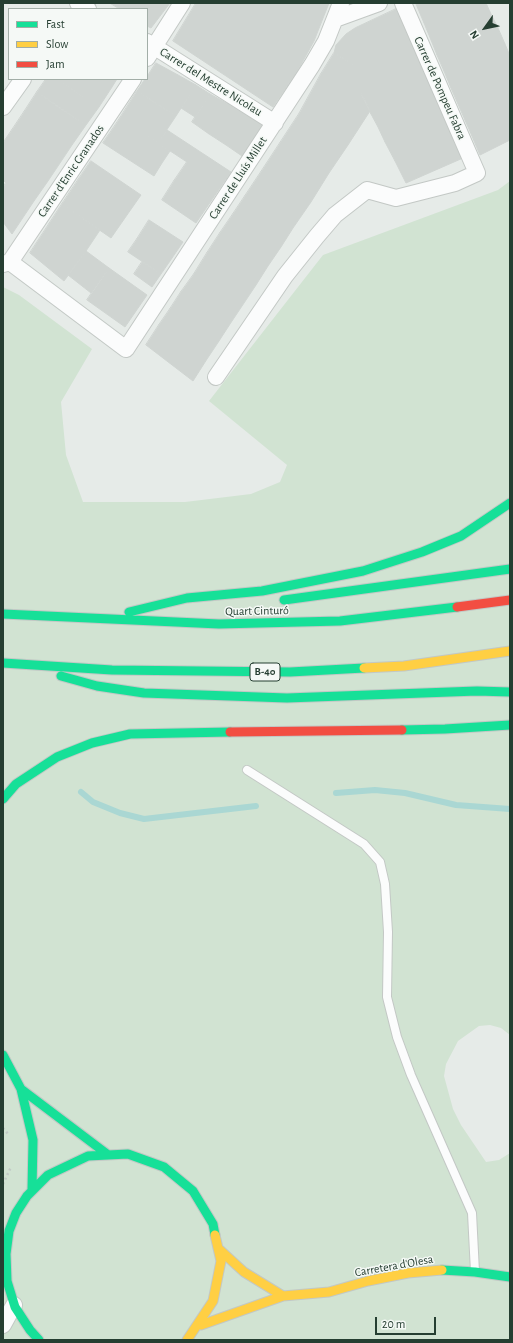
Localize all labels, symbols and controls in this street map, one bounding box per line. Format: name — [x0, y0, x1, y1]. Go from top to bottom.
legend — [8, 8, 148, 80]
north arrow — [465, 8, 505, 48]
text: Fast — [46, 18, 65, 30]
text: N — [468, 29, 481, 41]
street label: Carrer de Pompeu Fabra — [411, 34, 469, 142]
text: Slow — [46, 38, 68, 50]
street label: Carrer del Mestre Nicolau — [157, 45, 265, 119]
text: Jam — [46, 58, 65, 70]
street label: Carrer d'Enric Granados — [35, 122, 107, 220]
street label: Carrer de Lluís Millet — [206, 134, 270, 222]
street label: Quart Cinturó — [225, 603, 289, 619]
road number: B-40 — [250, 663, 280, 681]
street label: Carretera d'Olesa — [354, 1252, 434, 1280]
scale bar — [377, 1309, 438, 1335]
text: 20 m — [382, 1318, 405, 1330]

